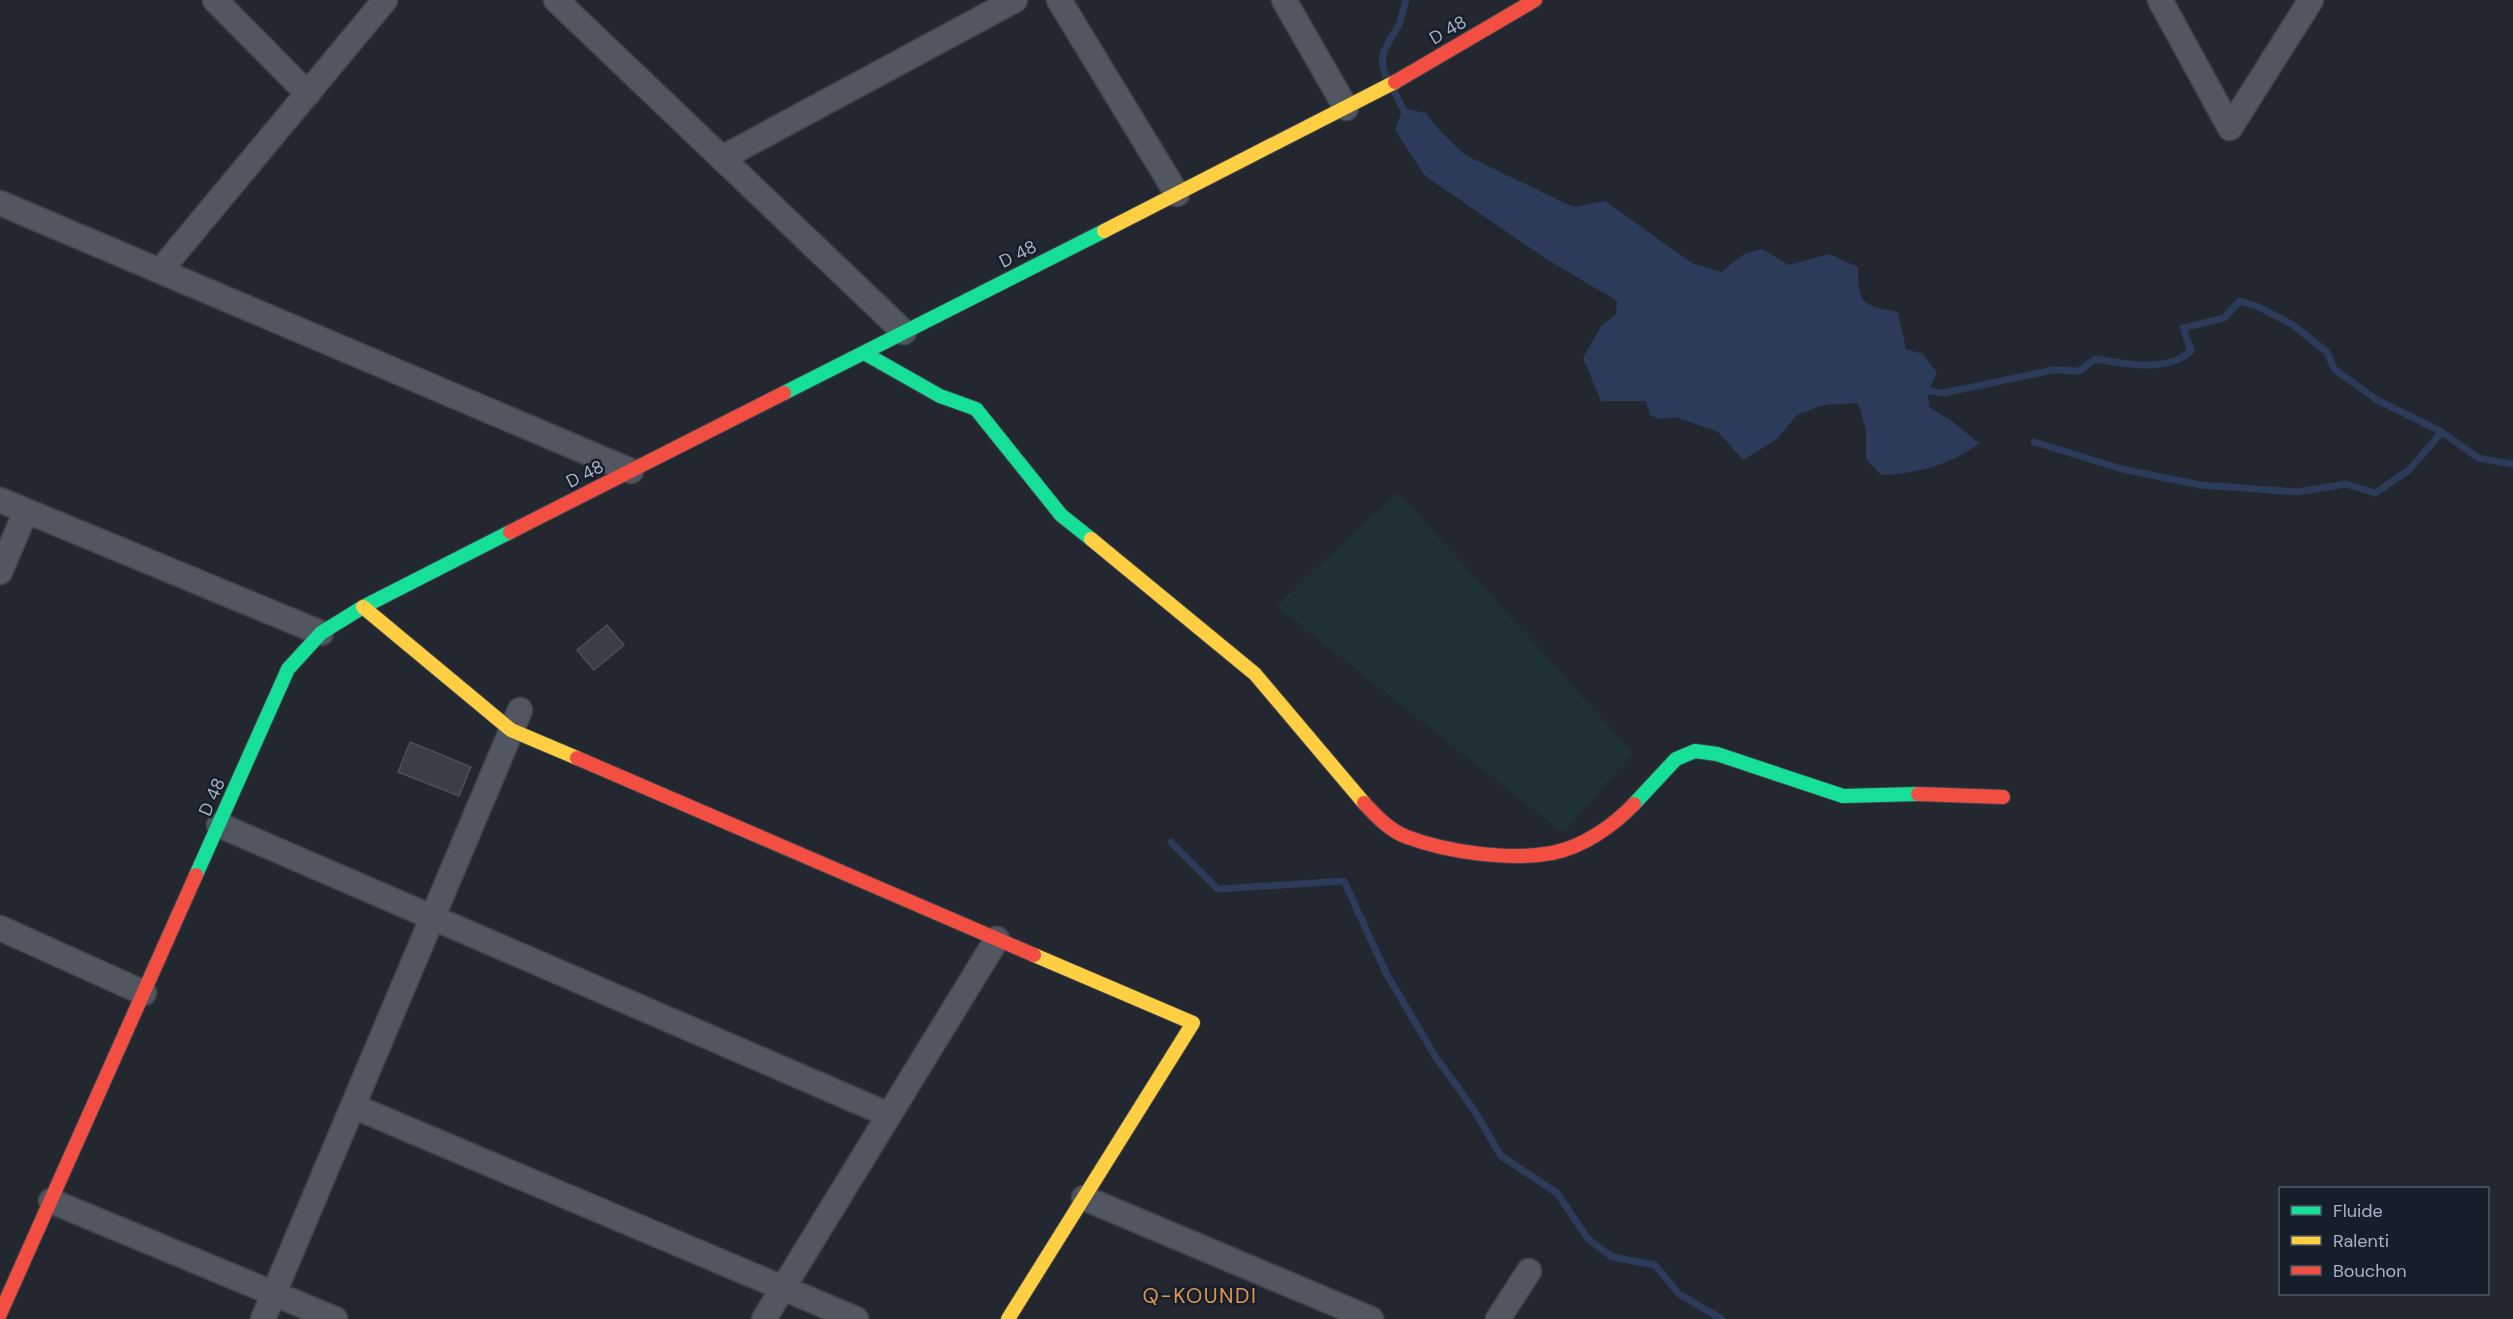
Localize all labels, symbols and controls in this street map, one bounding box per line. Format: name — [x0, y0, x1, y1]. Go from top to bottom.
street label: D 48 — [1425, 10, 1471, 50]
street label: D 48 — [995, 234, 1041, 274]
street label: D 48 — [562, 454, 608, 494]
street label: D 48 — [193, 774, 231, 820]
legend — [2279, 1187, 2489, 1295]
text: Fluide — [2333, 1199, 2383, 1223]
text: Ralenti — [2333, 1229, 2389, 1253]
text: Bouchon — [2333, 1259, 2407, 1283]
district label: Q-KOUNDI — [1143, 1282, 1257, 1310]

